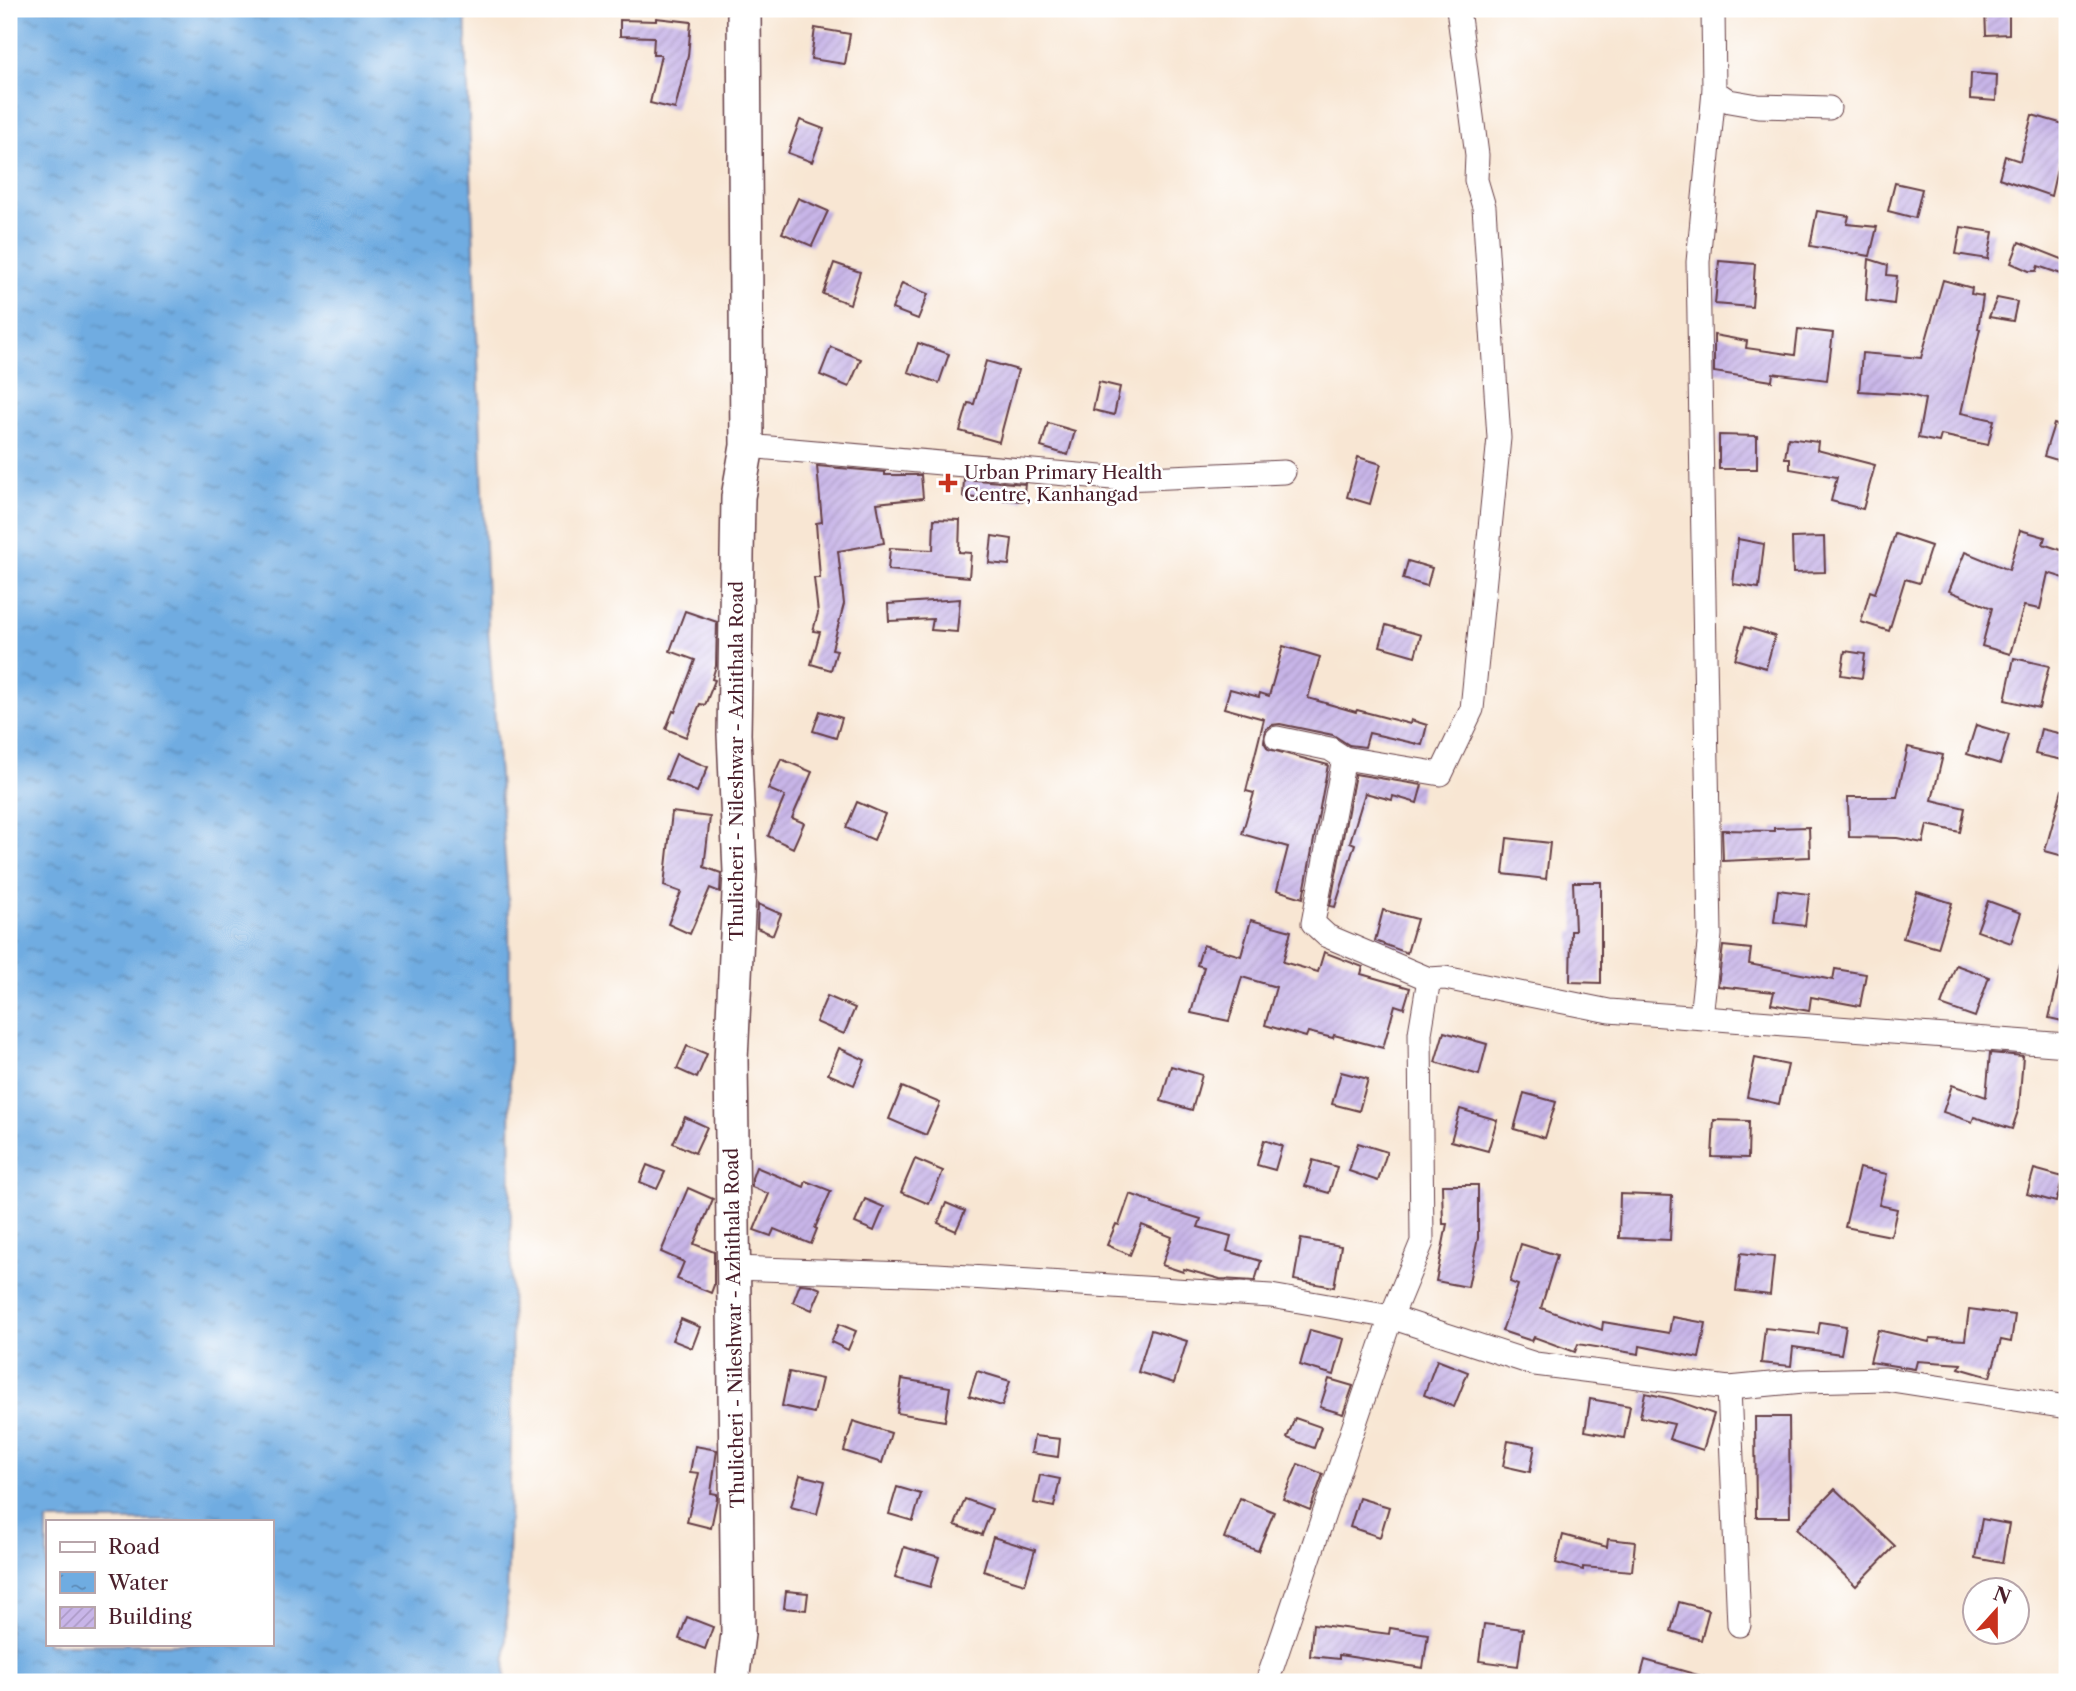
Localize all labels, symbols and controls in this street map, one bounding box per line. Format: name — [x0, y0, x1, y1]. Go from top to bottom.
place label: Urban Primary Health Centre, Kanhangad — [964, 461, 1163, 506]
marker: Urban Primary Health Centre, Kanhangad — [938, 473, 958, 493]
street label: Thulicheri - Nileshwar - Azhithala Road — [725, 580, 748, 941]
street label: Thulicheri - Nileshwar - Azhithala Road — [720, 1147, 749, 1508]
legend — [46, 1520, 273, 1646]
text: Road — [108, 1534, 160, 1559]
text: Water — [107, 1570, 168, 1595]
north arrow — [1960, 1576, 2030, 1646]
text: N — [1990, 1582, 2014, 1609]
text: Building — [108, 1604, 193, 1629]

